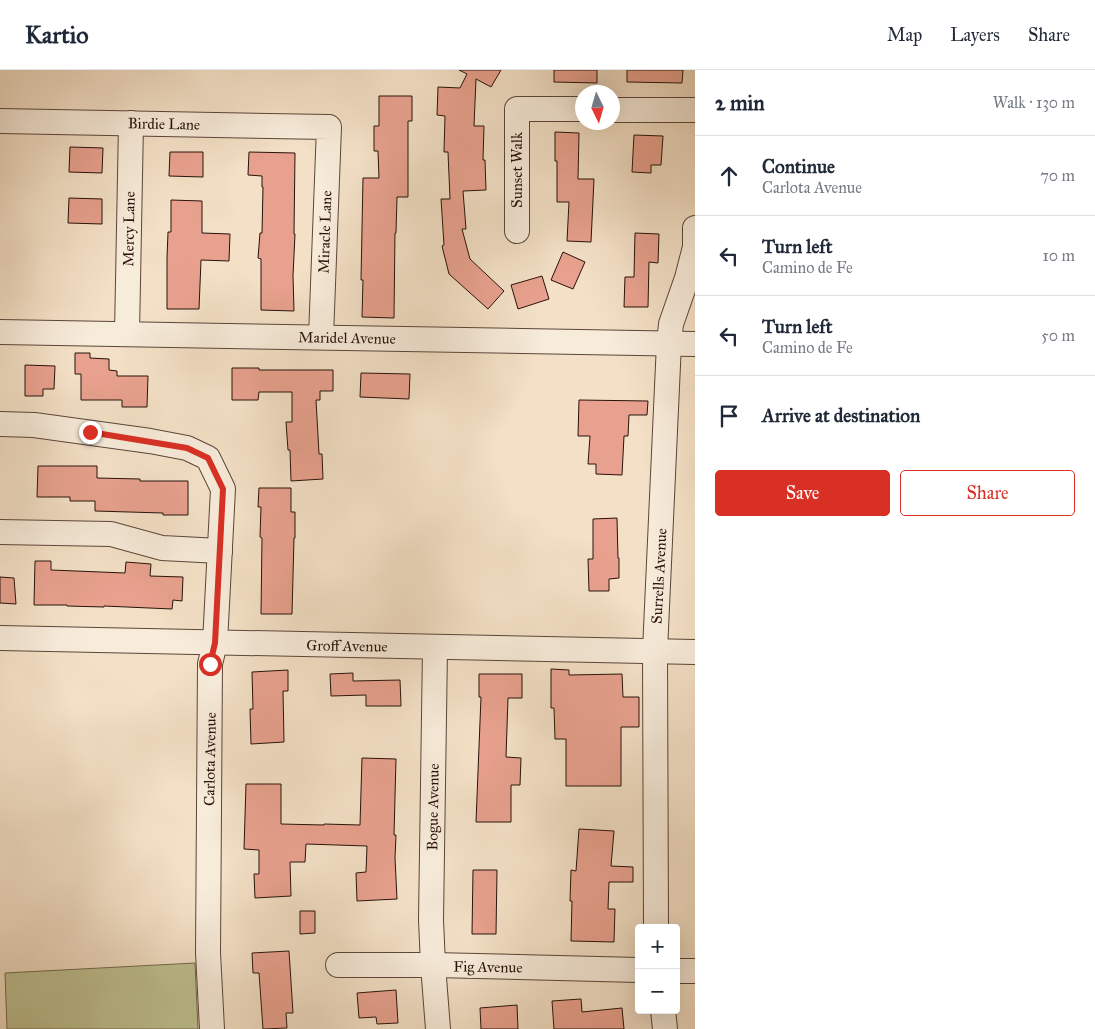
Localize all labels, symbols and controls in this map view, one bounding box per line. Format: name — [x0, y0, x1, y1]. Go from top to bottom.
text: Kartio — [25, 20, 88, 50]
text: Map — [887, 24, 922, 46]
text: Layers — [950, 24, 1000, 46]
text: Share — [1028, 24, 1070, 46]
north arrow — [575, 85, 620, 130]
text: 2 min — [715, 90, 765, 116]
text: Walk · 130 m — [993, 93, 1075, 112]
street label: Birdie Lane — [128, 114, 200, 134]
street label: Sunset Walk — [508, 132, 526, 208]
text: Continue — [762, 155, 835, 178]
icon: ahead — [715, 162, 743, 190]
text: 70 m — [1040, 166, 1075, 185]
text: Carlota Avenue — [762, 178, 862, 197]
street label: Miracle Lane — [315, 190, 335, 274]
street label: Mercy Lane — [119, 191, 139, 267]
text: Turn left — [762, 235, 832, 258]
icon: left — [715, 242, 743, 270]
text: 10 m — [1043, 246, 1075, 265]
text: Camino de Fe — [762, 258, 853, 277]
text: Turn left — [762, 315, 832, 338]
icon: left — [715, 322, 743, 350]
text: 50 m — [1041, 326, 1075, 345]
street label: Maridel Avenue — [298, 328, 396, 348]
text: Camino de Fe — [762, 338, 853, 357]
icon: arrive — [715, 402, 743, 430]
text: Arrive at destination — [762, 404, 920, 427]
route end — [79, 421, 102, 444]
button: Save — [715, 470, 890, 516]
button: Share — [900, 470, 1075, 516]
street label: Surrells Avenue — [648, 528, 670, 624]
street label: Groff Avenue — [306, 636, 388, 656]
route start — [199, 653, 222, 676]
street label: Carlota Avenue — [200, 712, 220, 806]
street label: Bogue Avenue — [423, 763, 443, 851]
map controls — [635, 924, 680, 1014]
button: + — [635, 924, 680, 969]
street label: Fig Avenue — [453, 957, 523, 977]
button: − — [635, 969, 680, 1014]

